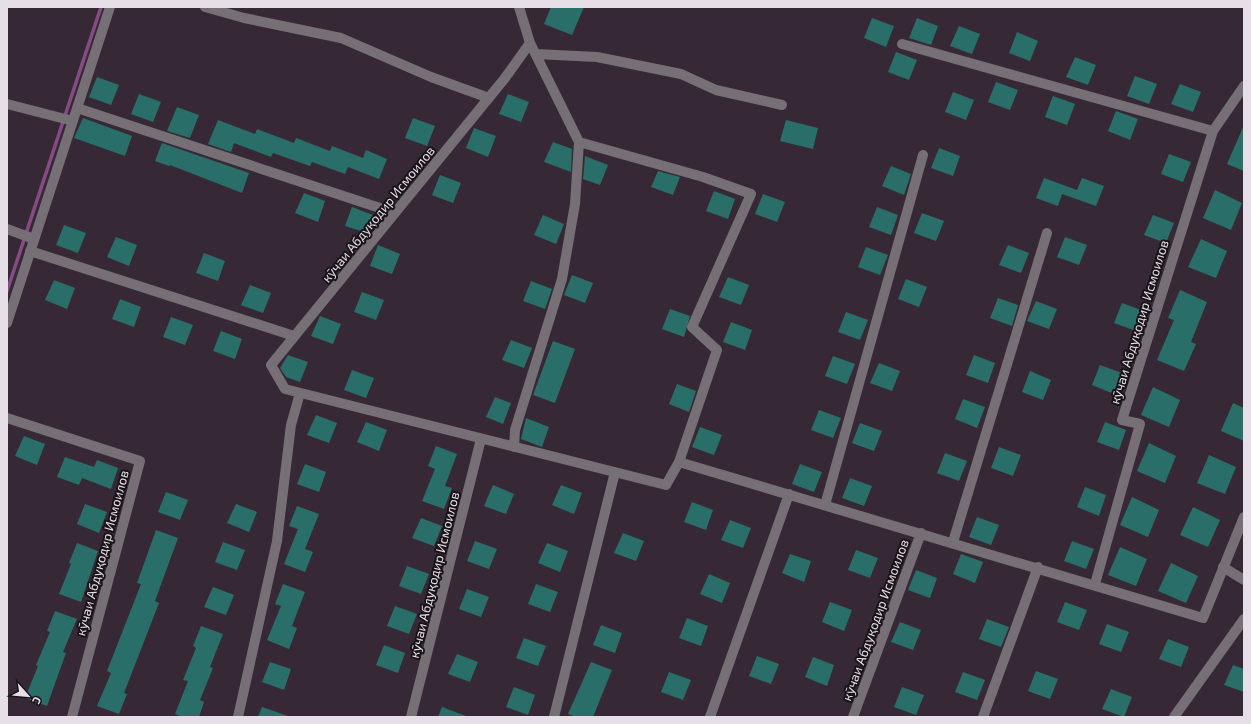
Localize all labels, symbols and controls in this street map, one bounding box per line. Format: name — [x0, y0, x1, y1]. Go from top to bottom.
street label: кӯчаи Абдуқодир Исмоилов — [318, 143, 438, 285]
street label: кӯчаи Абдуқодир Исмоилов — [1106, 238, 1172, 406]
street label: кӯчаи Абдуқодир Исмоилов — [72, 468, 132, 638]
street label: кӯчаи Абдуқодир Исмоилов — [406, 490, 462, 660]
street label: кӯчаи Абдуқодир Исмоилов — [838, 537, 912, 703]
north arrow — [8, 676, 48, 716]
text: С — [30, 695, 45, 707]

